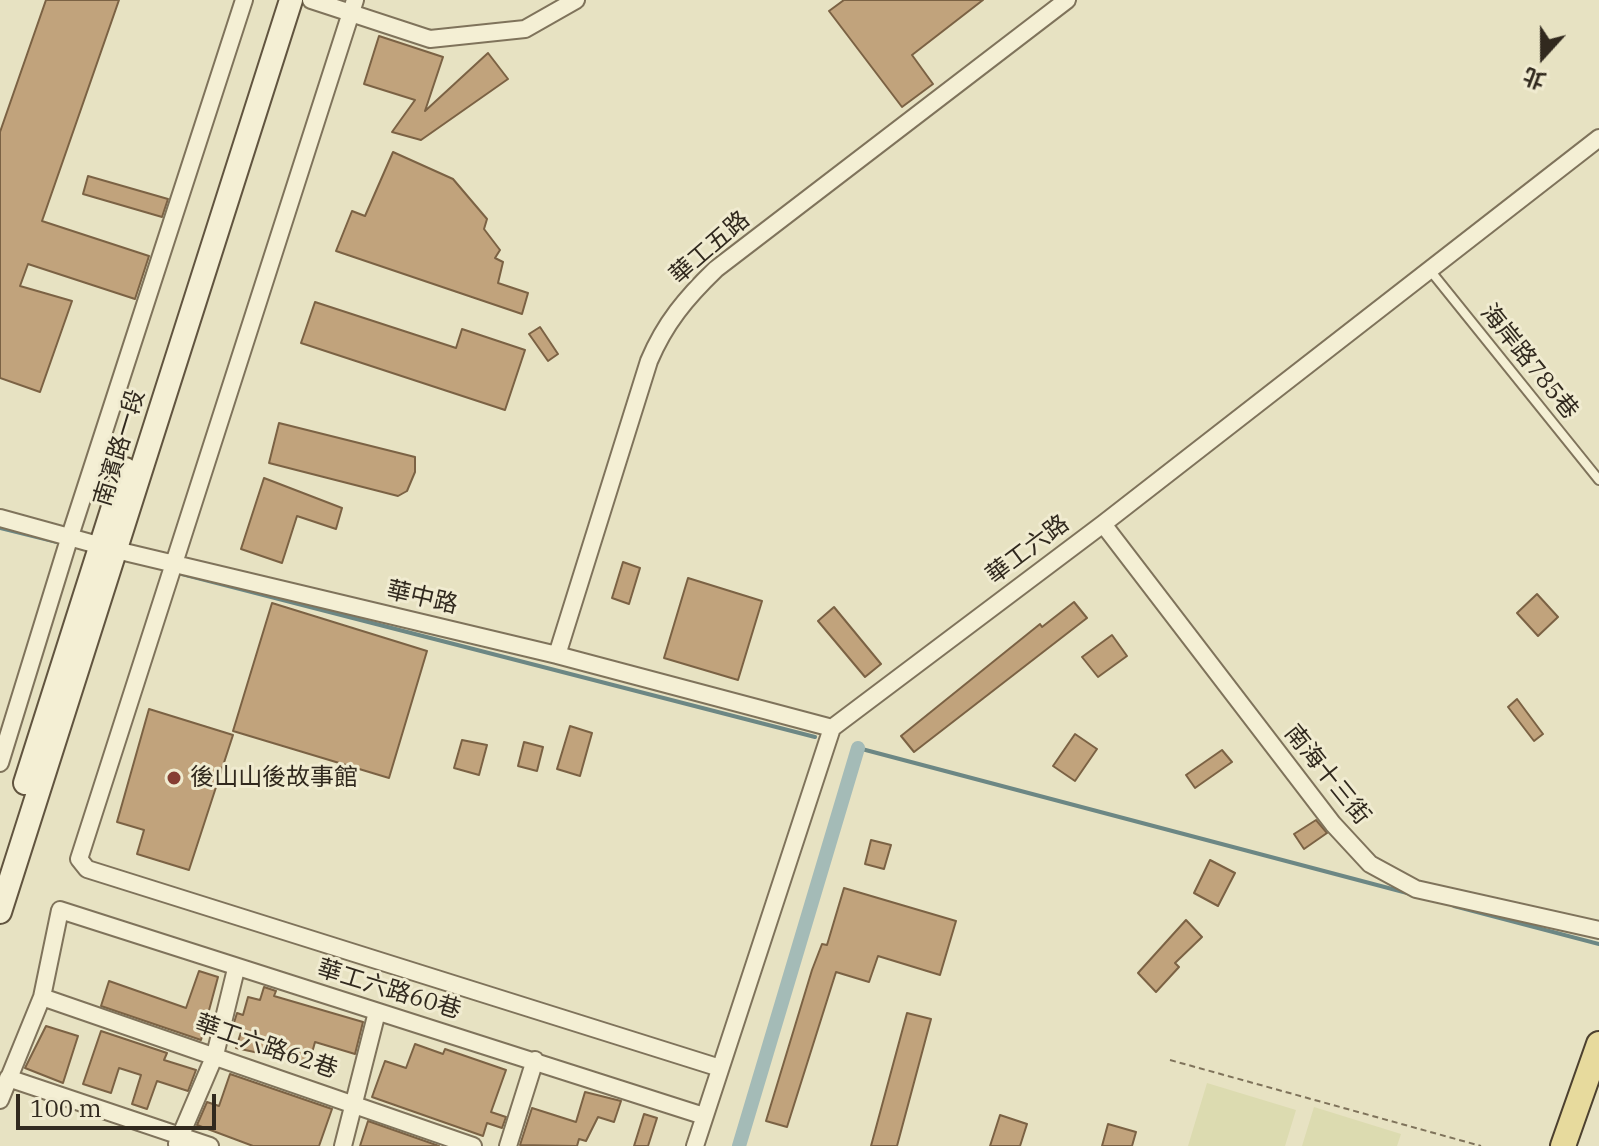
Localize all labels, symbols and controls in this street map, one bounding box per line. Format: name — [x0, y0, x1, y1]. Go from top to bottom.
north arrow — [1503, 16, 1583, 96]
text: 北 — [1519, 61, 1550, 96]
street label: 華工五路 — [664, 206, 756, 290]
street label: 海岸路785巷 — [1474, 299, 1584, 425]
street label: 南濱路一段 — [89, 386, 151, 510]
street label: 華工六路 — [981, 510, 1075, 590]
street label: 華中路 — [384, 576, 460, 620]
street label: 南海十三街 — [1278, 719, 1376, 831]
place label: 後山山後故事館 — [190, 764, 358, 792]
marker: 後山山後故事館 — [165, 769, 183, 787]
street label: 華工六路60巷 — [314, 954, 464, 1026]
street label: 華工六路62巷 — [191, 1009, 341, 1085]
scale bar — [20, 1078, 220, 1128]
text: 100 m — [30, 1092, 102, 1124]

